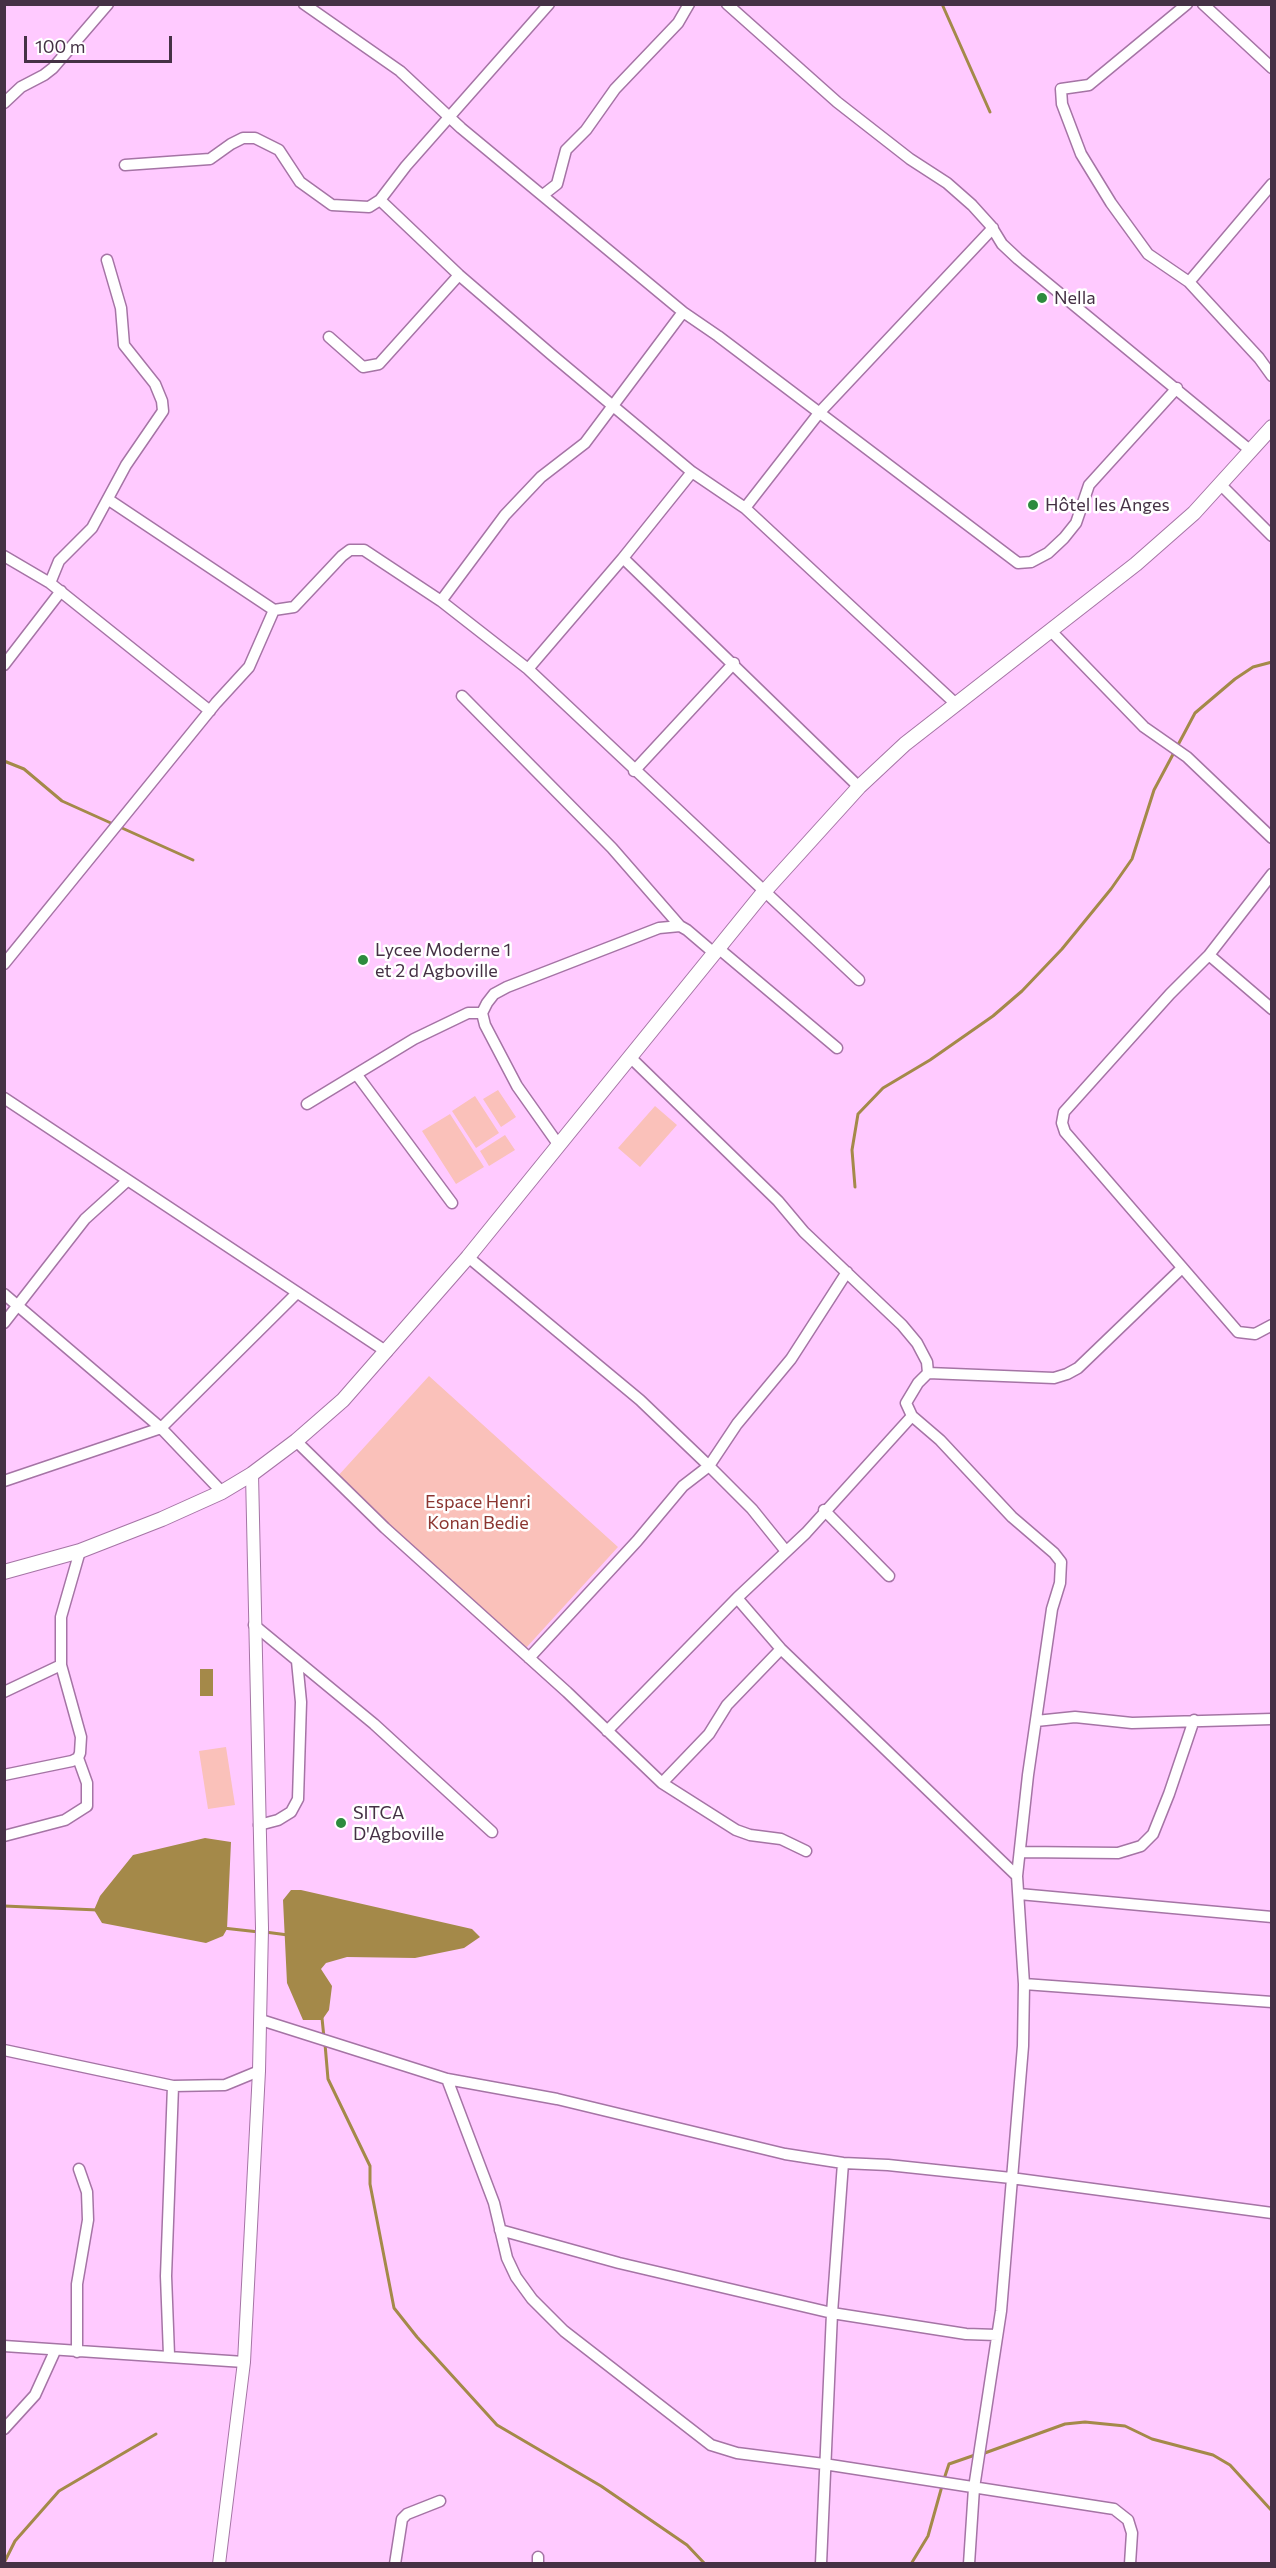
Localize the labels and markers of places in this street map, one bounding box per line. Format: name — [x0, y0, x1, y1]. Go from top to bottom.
place label: Nella — [1054, 287, 1096, 309]
marker: Nella — [1035, 291, 1049, 305]
place label: Hôtel les Anges — [1045, 494, 1170, 516]
marker: Hôtel les Anges — [1026, 498, 1040, 512]
place label: Lycee Moderne 1 et 2 d Agboville — [375, 939, 511, 982]
marker: Lycee Moderne 1 et 2 d Agboville — [356, 953, 370, 967]
place label: SITCA D'Agboville — [353, 1802, 444, 1844]
marker: SITCA D'Agboville — [334, 1816, 348, 1830]

